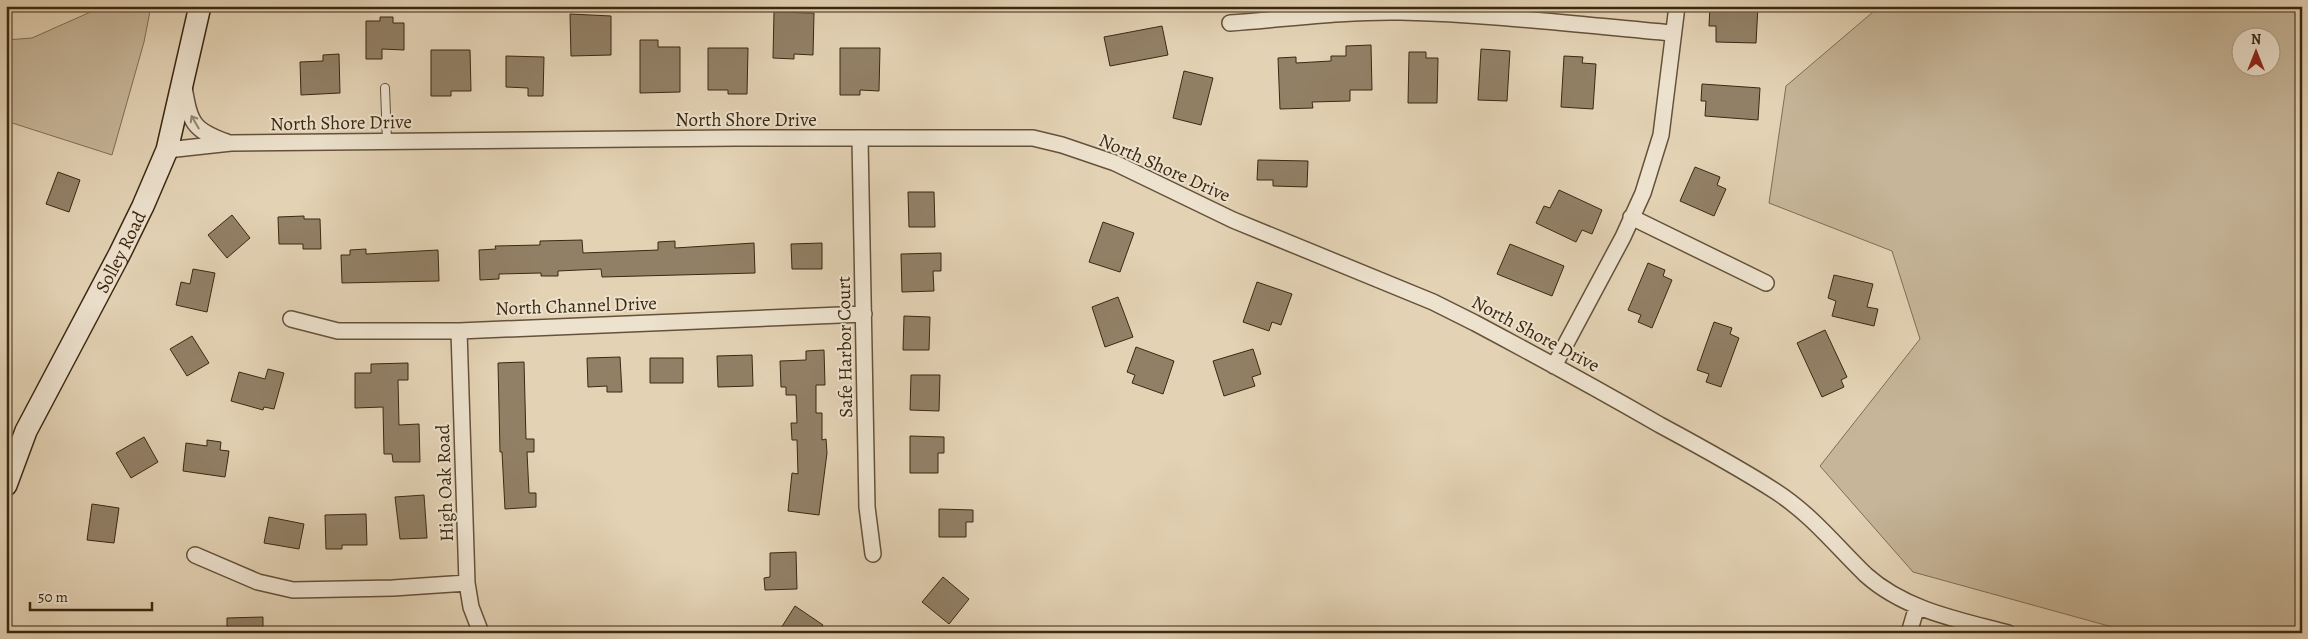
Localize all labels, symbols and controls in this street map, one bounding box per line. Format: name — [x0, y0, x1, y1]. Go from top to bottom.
north arrow — [2230, 28, 2280, 78]
text: N — [2251, 30, 2261, 49]
street label: North Shore Drive — [675, 107, 817, 133]
street label: North Shore Drive — [270, 109, 412, 137]
one-way arrow — [190, 116, 200, 130]
street label: North Shore Drive — [1095, 127, 1235, 209]
street label: Solley Road — [89, 206, 153, 298]
street label: Safe Harbor Court — [831, 276, 859, 418]
street label: North Shore Drive — [1467, 289, 1604, 379]
street label: North Channel Drive — [495, 290, 657, 322]
street label: High Oak Road — [430, 423, 460, 542]
scale bar — [30, 579, 152, 611]
text: 50 m — [38, 587, 68, 607]

